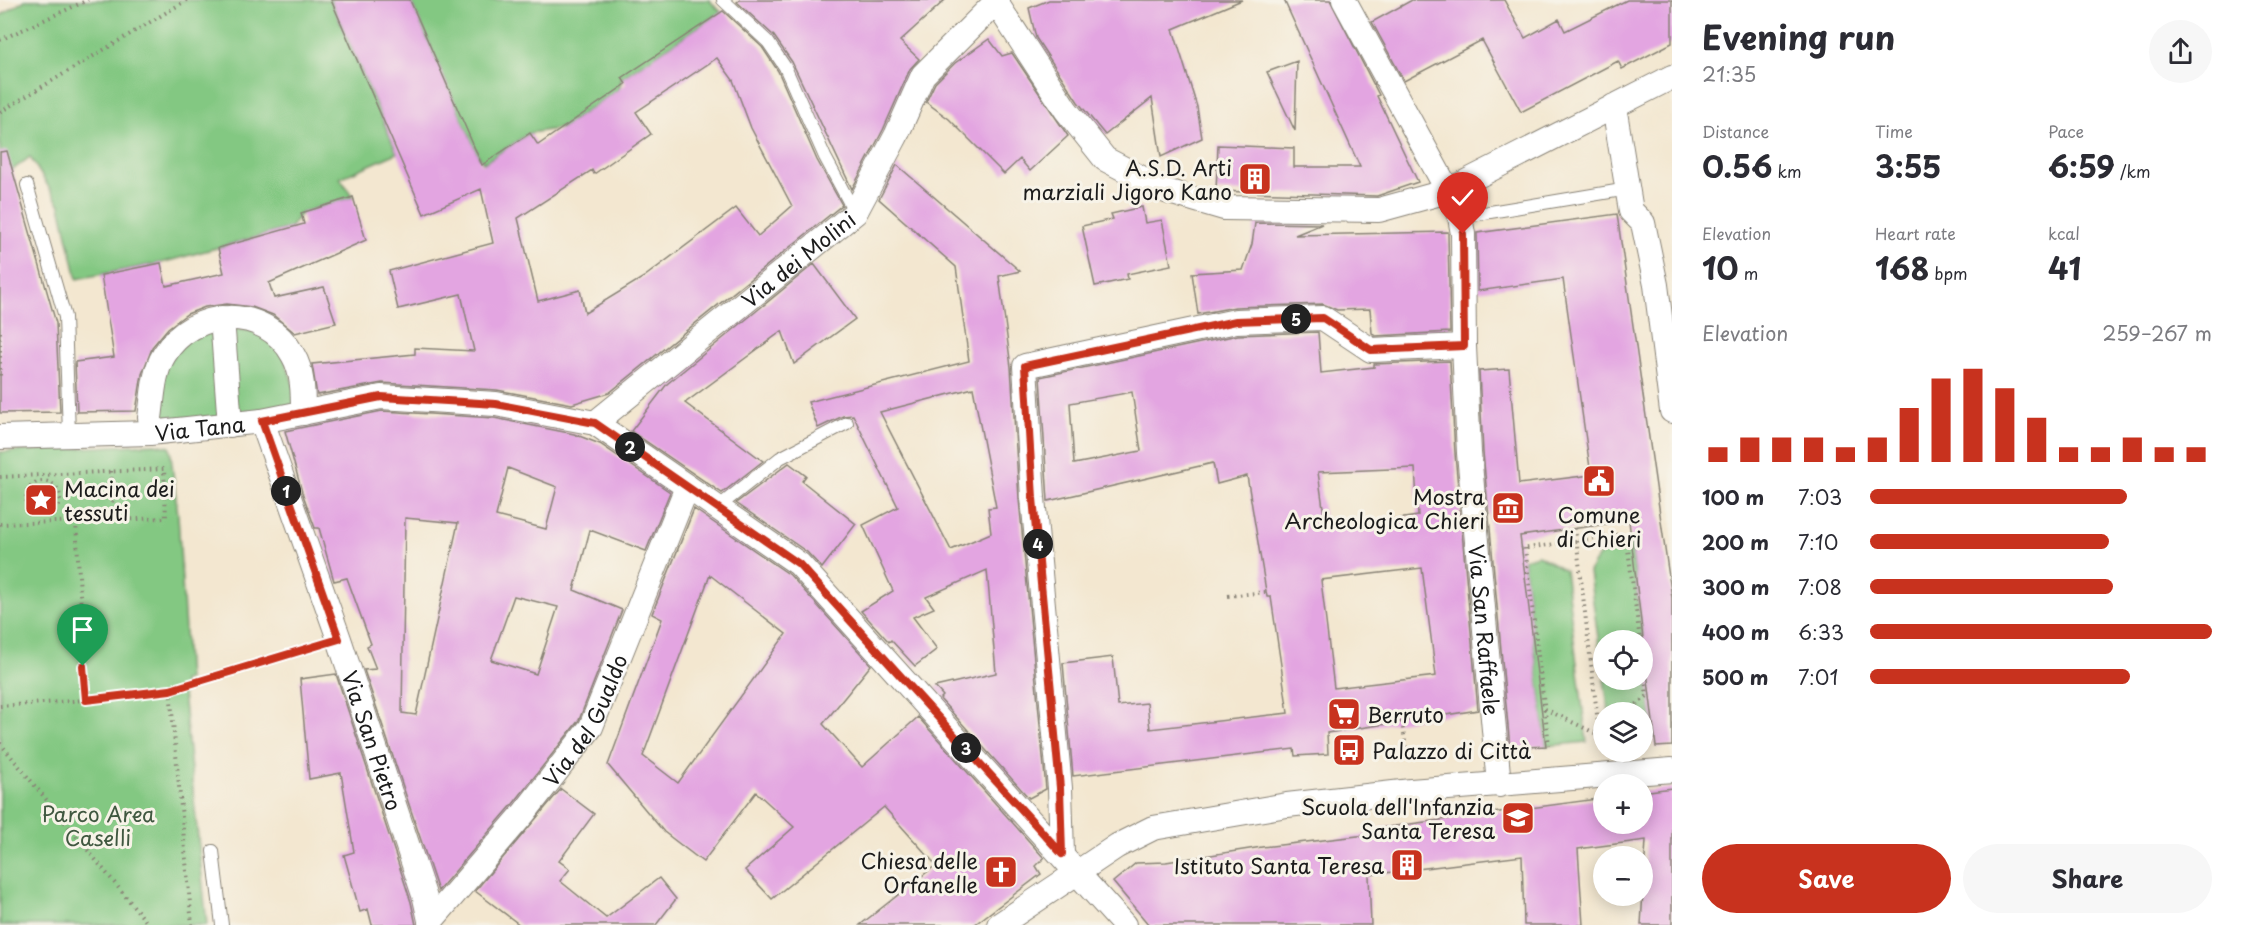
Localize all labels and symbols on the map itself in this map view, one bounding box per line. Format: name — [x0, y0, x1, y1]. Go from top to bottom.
place label: A.S.D. Arti marziali Jigoro Kano — [1023, 151, 1232, 207]
building icon: A.S.D. Arti marziali Jigoro Kano — [1237, 161, 1273, 197]
pin — [1437, 172, 1488, 234]
street label: Via dei Molini — [734, 203, 862, 315]
pin: 5 — [1281, 304, 1311, 334]
street label: Via Tana — [153, 407, 247, 448]
pin: 2 — [615, 432, 645, 462]
public building icon: Comune di Chieri — [1581, 463, 1617, 499]
place label: Macina dei tessuti — [64, 472, 175, 528]
pin: 1 — [271, 476, 301, 506]
place label: Mostra Archeologica Chieri — [1285, 480, 1485, 536]
place icon: Macina dei tessuti — [23, 482, 59, 518]
museum icon: Mostra Archeologica Chieri — [1490, 490, 1526, 526]
place label: Comune di Chieri — [1557, 498, 1642, 554]
pin: 4 — [1023, 529, 1053, 559]
street label: Via San Raffaele — [1461, 543, 1509, 717]
pin — [57, 604, 108, 666]
street label: Via del Gualdo — [535, 649, 635, 793]
street label: Via San Pietro — [334, 666, 411, 815]
supermarket icon: Berruto — [1326, 696, 1362, 732]
place label: Berruto — [1367, 698, 1444, 730]
bus stop icon: Palazzo di Città — [1331, 732, 1367, 768]
pin: 3 — [951, 733, 981, 763]
place label: Palazzo di Città — [1372, 734, 1531, 766]
place label: Scuola dell'Infanzia Santa Teresa — [1301, 790, 1495, 846]
park label: Parco Area Caselli — [41, 797, 155, 853]
school or university icon: Scuola dell'Infanzia Santa Teresa — [1500, 800, 1536, 836]
place label: Chiesa delle Orfanelle — [861, 844, 978, 900]
building icon: Istituto Santa Teresa — [1389, 847, 1425, 883]
place label: Istituto Santa Teresa — [1174, 849, 1384, 881]
church icon: Chiesa delle Orfanelle — [983, 854, 1019, 890]

